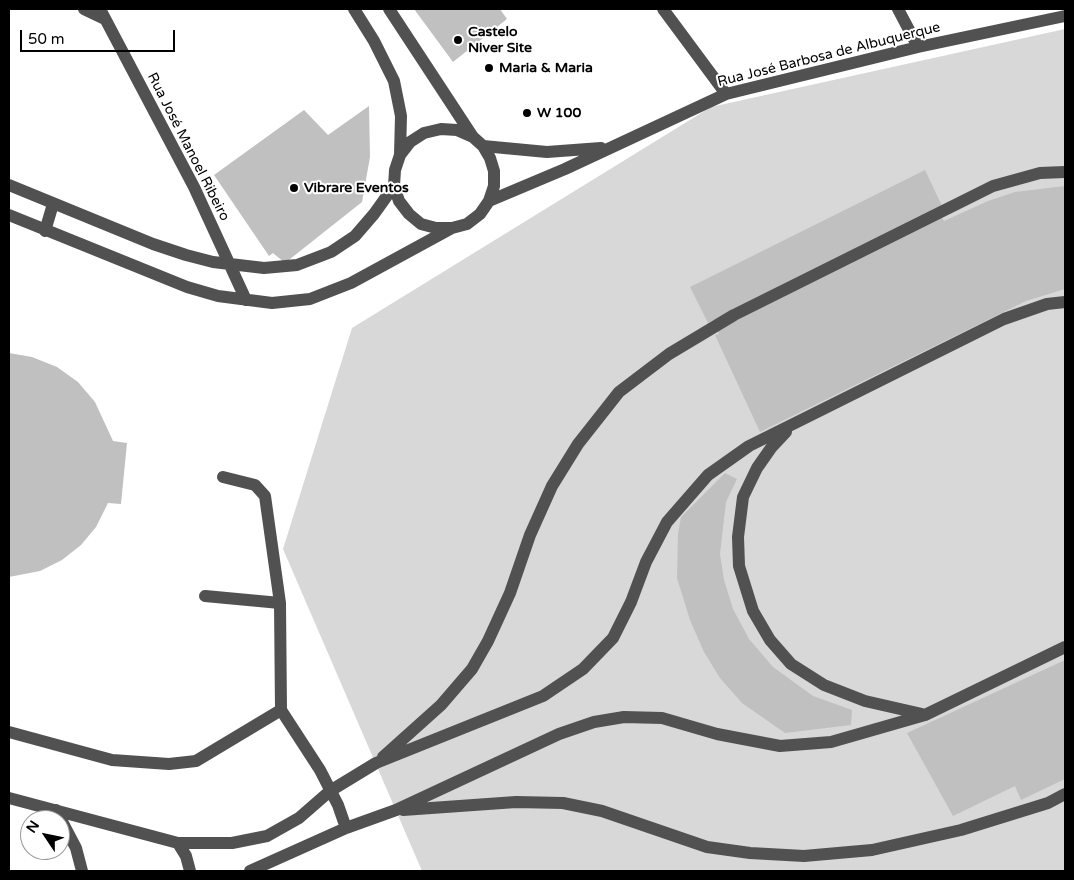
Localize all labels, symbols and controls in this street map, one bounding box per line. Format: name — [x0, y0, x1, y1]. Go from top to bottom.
street label: Rua José Barbosa de Albuquerque — [716, 19, 942, 91]
scale bar — [22, 20, 178, 52]
place label: Castelo Niver Site — [468, 24, 532, 56]
text: 50 m — [28, 30, 65, 48]
marker: Castelo Niver Site — [452, 34, 464, 46]
place label: Maria & Maria — [499, 60, 593, 76]
marker: Maria & Maria — [483, 62, 495, 74]
street label: Rua José Manoel Ribeiro — [143, 70, 233, 224]
place label: W 100 — [537, 105, 581, 121]
marker: W 100 — [521, 107, 533, 119]
place label: Vibrare Eventos — [304, 180, 409, 196]
marker: Vibrare Eventos — [288, 182, 300, 194]
north arrow — [20, 810, 70, 860]
text: N — [23, 817, 43, 836]

